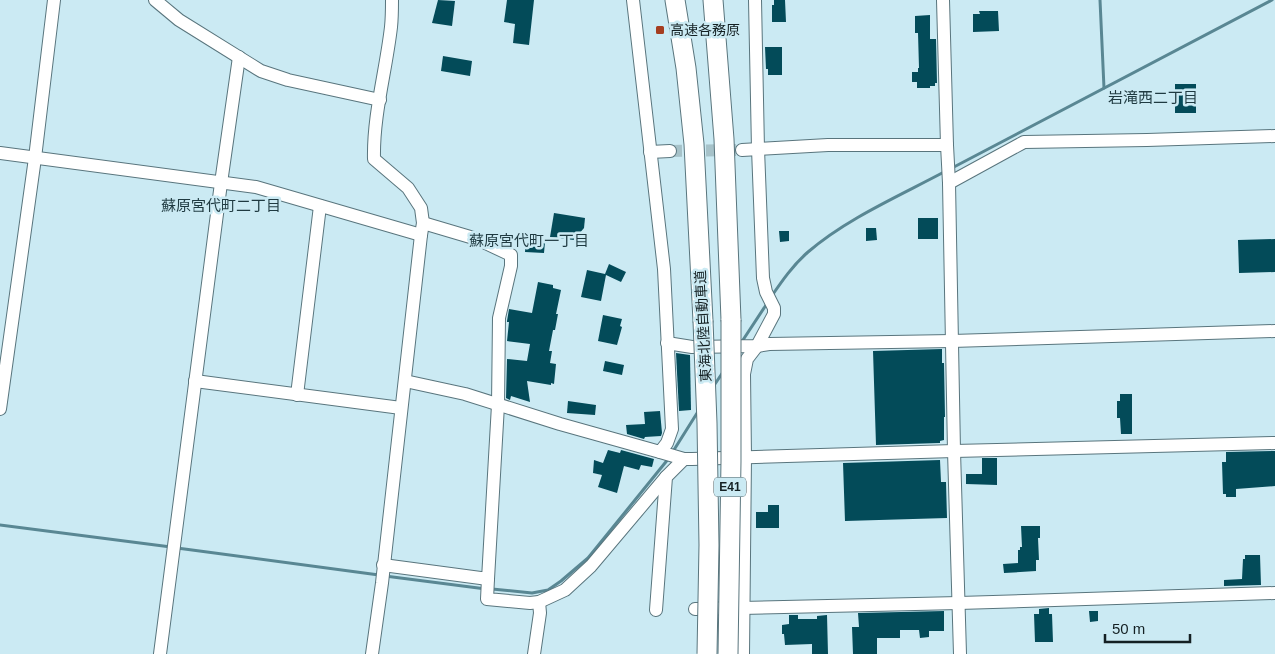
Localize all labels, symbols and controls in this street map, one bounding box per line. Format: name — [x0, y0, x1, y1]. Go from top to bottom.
place label: 高速各務原 — [670, 22, 740, 38]
marker: 高速各務原 — [654, 24, 666, 36]
district label: 岩滝西二丁目 — [1108, 89, 1198, 106]
district label: 蘇原宮代町二丁目 — [161, 197, 281, 214]
district label: 蘇原宮代町一丁目 — [469, 232, 589, 249]
street label: 東海北陸自動車道 — [692, 270, 714, 382]
road number: E41 — [714, 478, 746, 497]
scale bar — [1105, 612, 1190, 644]
text: 50 m — [1112, 620, 1145, 637]

